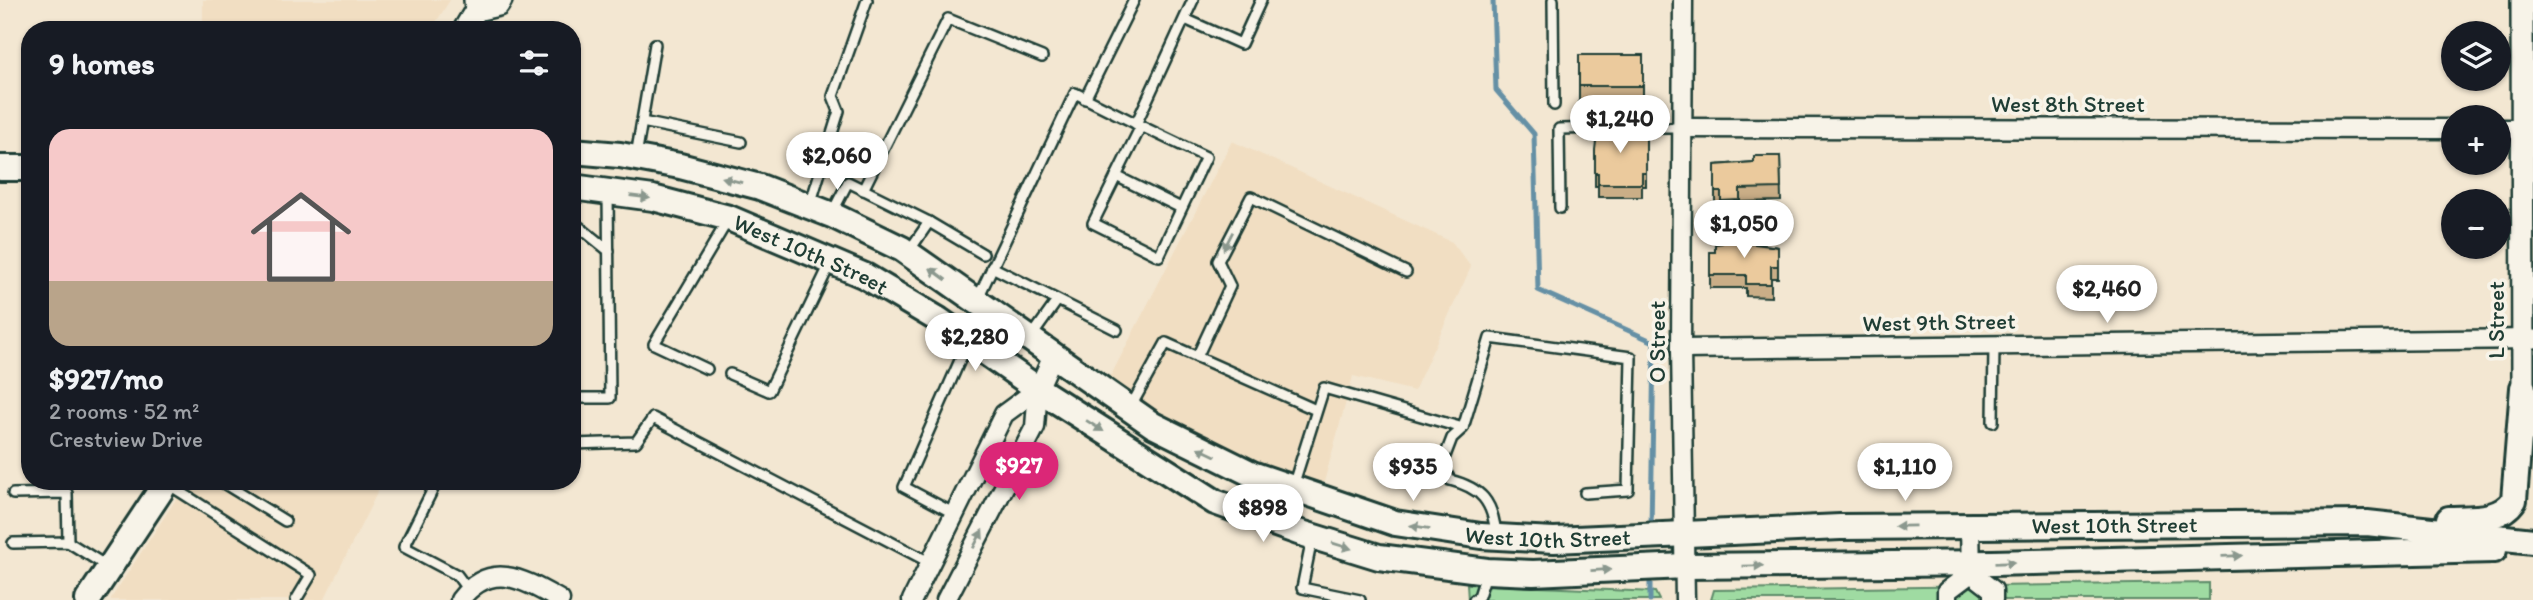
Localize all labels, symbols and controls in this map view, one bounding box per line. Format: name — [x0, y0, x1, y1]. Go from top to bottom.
map controls — [2441, 21, 2511, 259]
button: layers — [2441, 21, 2511, 91]
icon: filters — [515, 44, 553, 82]
text: 9 homes — [49, 45, 155, 82]
street label: West 8th Street — [1991, 90, 2145, 118]
pin: $1,240 — [1563, 96, 1677, 155]
text: $1,240 — [1586, 104, 1654, 132]
button: + — [2441, 105, 2511, 175]
pin: $2,060 — [780, 132, 894, 192]
text: $2,060 — [802, 141, 872, 169]
icon: home — [238, 174, 364, 300]
one-way arrow — [721, 174, 743, 185]
button: − — [2441, 189, 2511, 259]
one-way arrow — [629, 191, 651, 202]
pin: $1,050 — [1687, 201, 1801, 260]
street label: West 10th Street — [730, 208, 894, 301]
text: $1,050 — [1710, 209, 1778, 237]
one-way arrow — [1223, 231, 1234, 251]
pin: $2,460 — [2050, 266, 2164, 325]
one-way arrow — [929, 267, 947, 281]
text: $2,460 — [2072, 274, 2142, 302]
street label: L Street — [2482, 281, 2510, 359]
street label: O Street — [1643, 300, 1671, 383]
street label: West 9th Street — [1862, 307, 2016, 337]
pin: $2,280 — [918, 314, 1032, 373]
text: $2,280 — [941, 322, 1009, 350]
text: $927/mo — [49, 360, 164, 397]
text: 2 rooms · 52 m² — [49, 397, 199, 425]
one-way arrow — [1085, 419, 1105, 432]
text: Crestview Drive — [49, 425, 203, 453]
pin: $927 — [978, 442, 1060, 502]
pin: $935 — [1372, 444, 1454, 503]
pin: $1,110 — [1848, 444, 1962, 503]
one-way arrow — [1197, 446, 1217, 457]
text: $927 — [995, 451, 1043, 479]
text: $935 — [1389, 452, 1437, 480]
text: $1,110 — [1873, 452, 1937, 480]
pin: $898 — [1222, 484, 1304, 544]
text: $898 — [1239, 493, 1287, 521]
street label: West 10th Street — [2031, 510, 2198, 540]
street label: West 10th Street — [1463, 520, 1631, 554]
one-way arrow — [1894, 520, 1916, 532]
one-way arrow — [1409, 521, 1431, 532]
one-way arrow — [972, 529, 983, 549]
one-way arrow — [1332, 541, 1353, 552]
one-way arrow — [2222, 550, 2244, 562]
one-way arrow — [1994, 557, 2016, 569]
one-way arrow — [1742, 560, 1764, 572]
one-way arrow — [1590, 565, 1612, 576]

